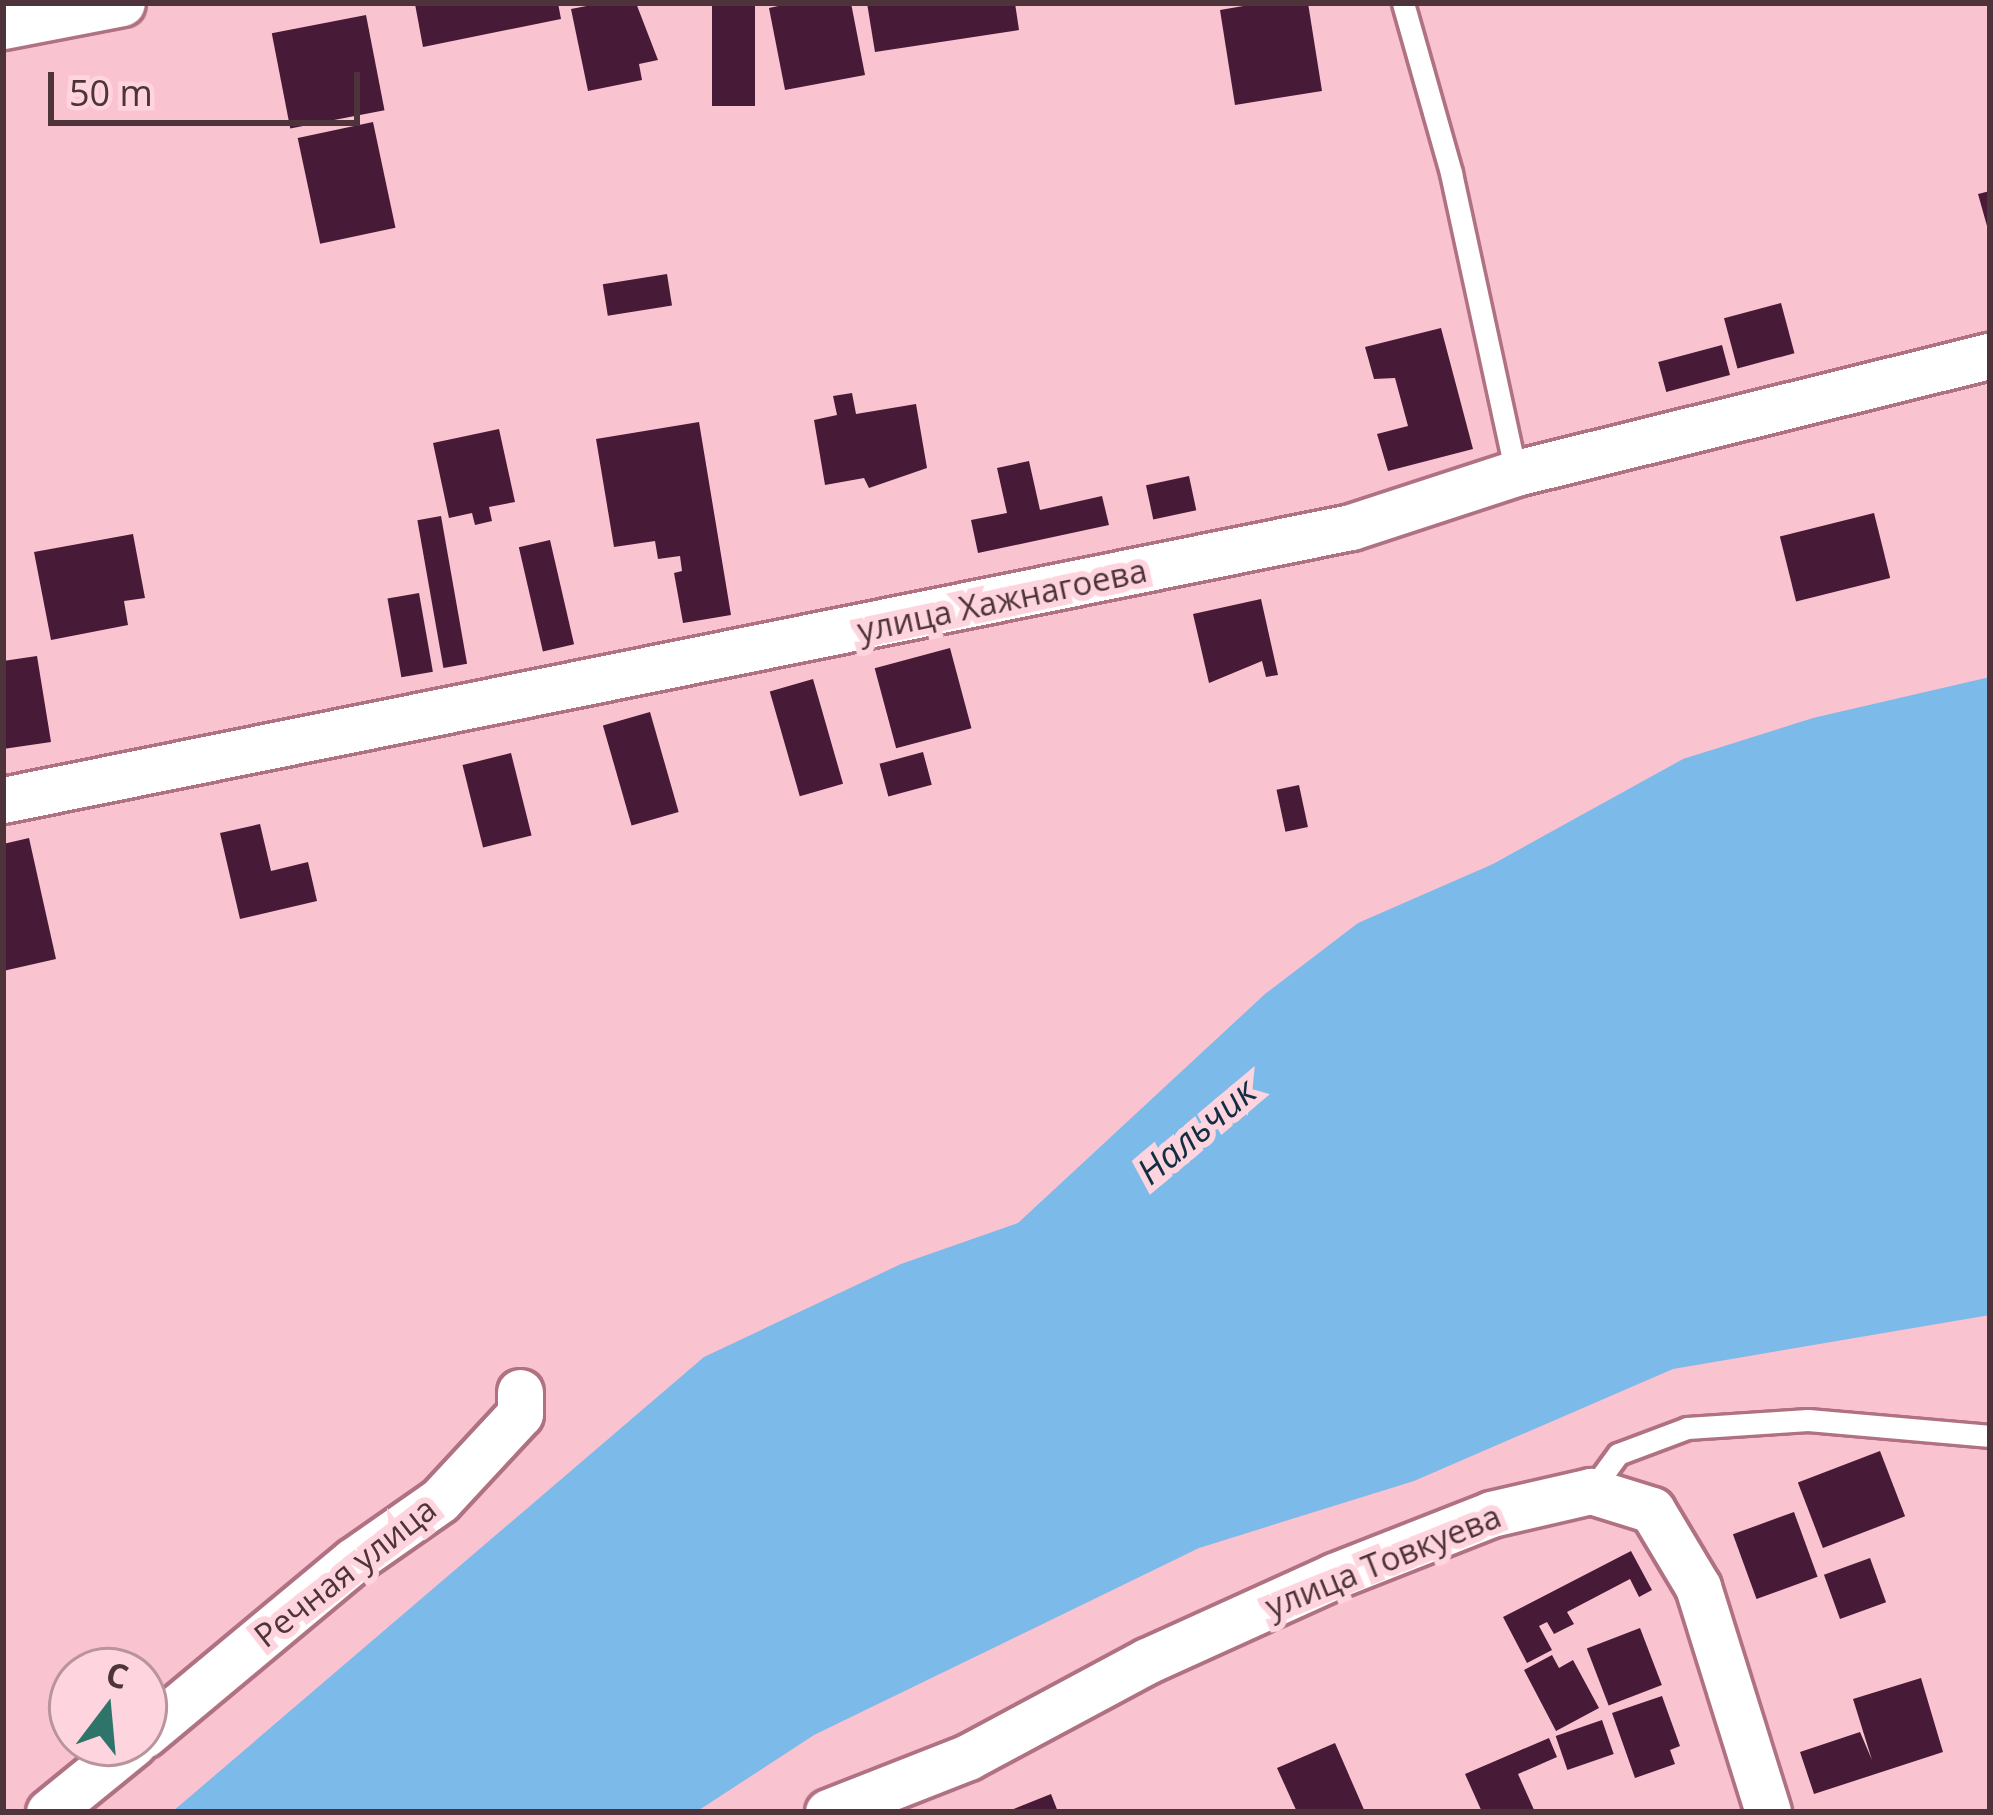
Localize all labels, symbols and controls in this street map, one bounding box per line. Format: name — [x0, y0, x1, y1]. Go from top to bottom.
scale bar — [54, 48, 366, 122]
text: 50 m — [69, 68, 153, 117]
street label: улица Хажнагоева — [854, 550, 1150, 650]
water label: Нальчик — [1128, 1069, 1264, 1193]
street label: Речная улица — [246, 1489, 444, 1655]
street label: улица Товкуева — [1260, 1496, 1506, 1626]
north arrow — [48, 1647, 168, 1767]
text: С — [101, 1650, 134, 1699]

